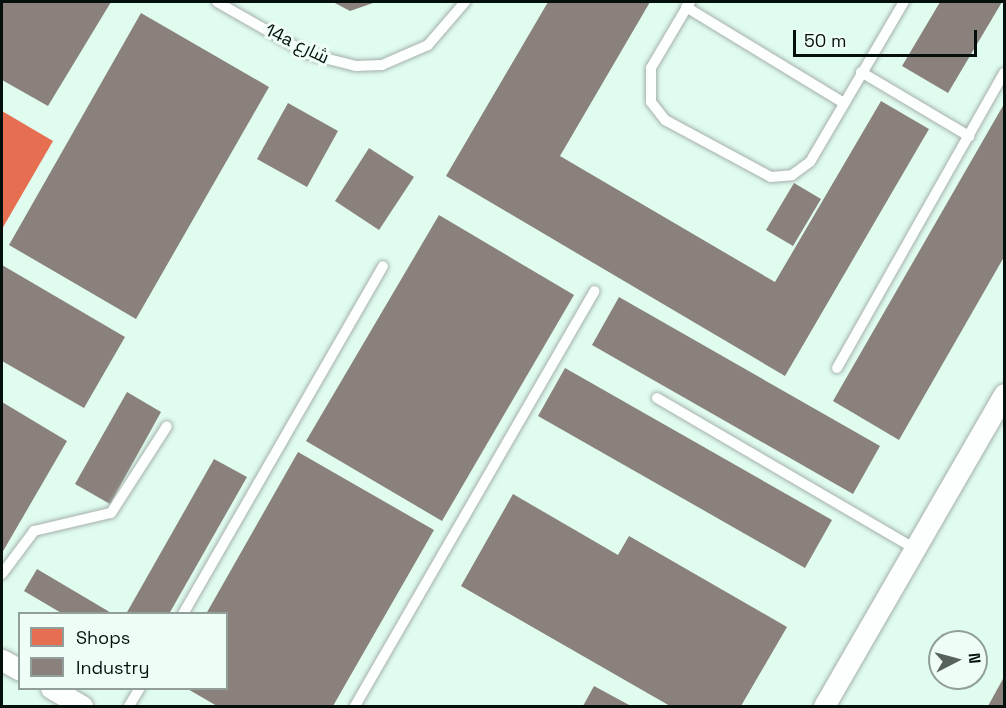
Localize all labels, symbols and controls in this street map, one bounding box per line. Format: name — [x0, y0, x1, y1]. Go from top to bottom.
scale bar — [796, 18, 980, 56]
street label: 14a شارع — [261, 19, 333, 69]
text: 50 m — [804, 29, 846, 52]
legend — [18, 612, 228, 690]
text: Shops — [76, 626, 130, 649]
north arrow — [928, 630, 988, 690]
text: N — [963, 652, 985, 665]
text: Industry — [76, 656, 149, 679]

